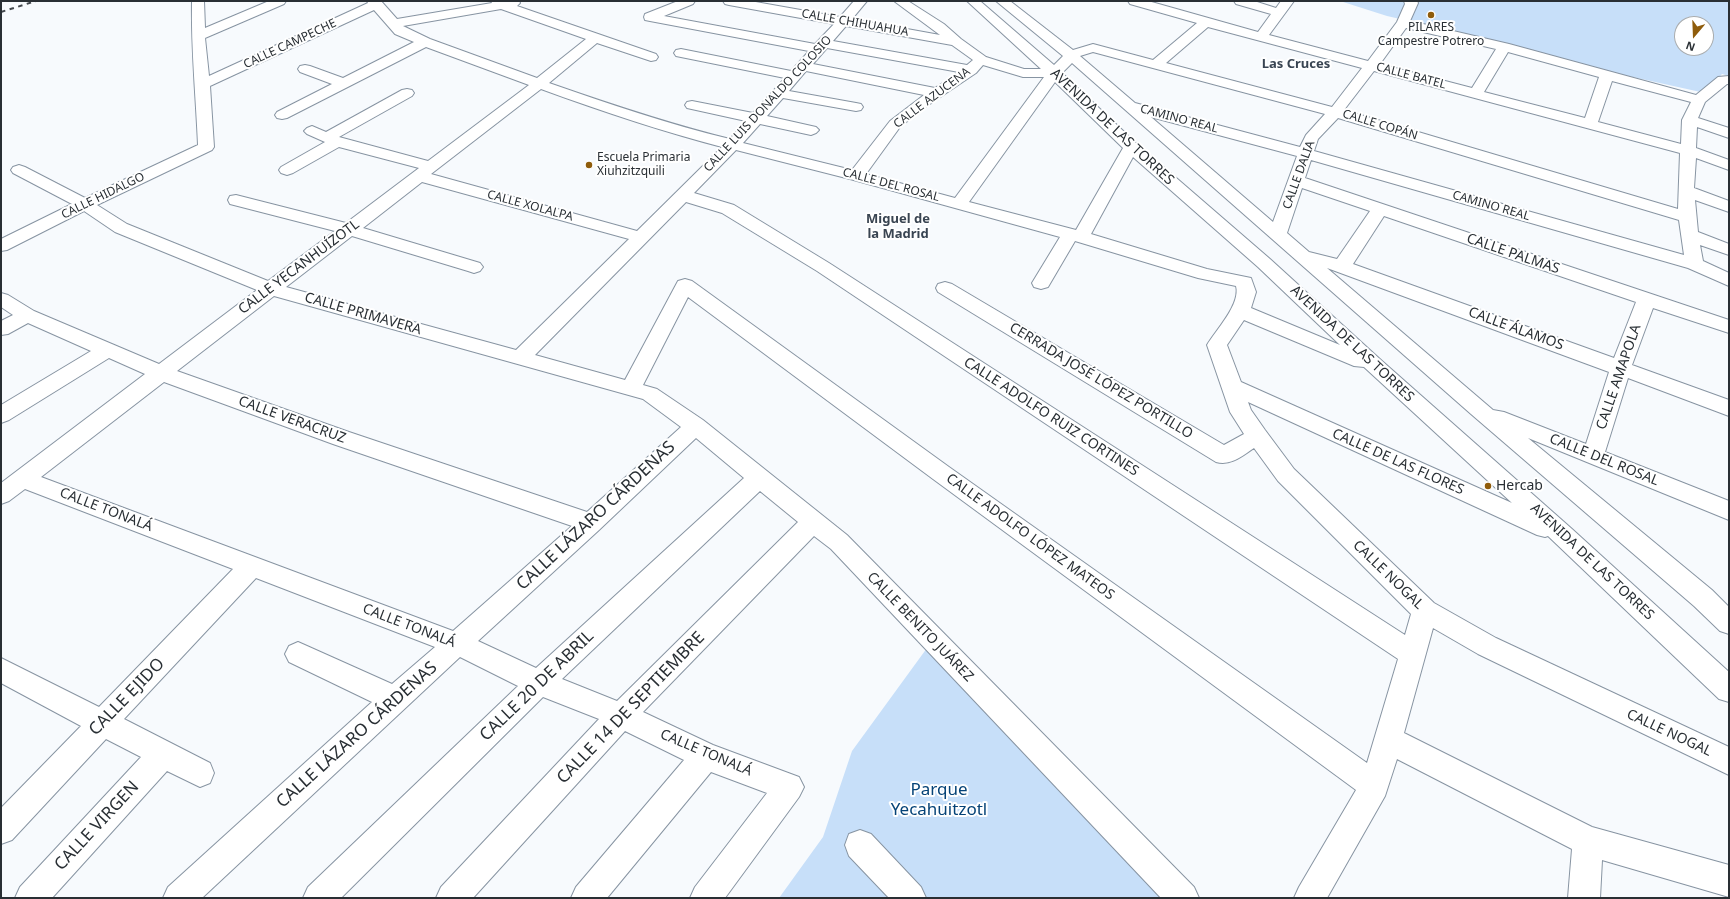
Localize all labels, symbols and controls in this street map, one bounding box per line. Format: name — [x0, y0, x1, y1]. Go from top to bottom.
street label: CALLE CHIHUAHUA — [800, 6, 910, 40]
marker: PILARES Campestre Potrero — [1426, 10, 1436, 20]
street label: CALLE CAMPECHE — [241, 16, 339, 72]
north arrow — [1674, 16, 1714, 56]
place label: PILARES Campestre Potrero — [1378, 21, 1484, 49]
street label: CALLE LUIS DONALDO COLOSIO — [701, 33, 835, 175]
text: N — [1684, 38, 1697, 55]
district label: Las Cruces — [1262, 56, 1330, 72]
street label: CALLE BATEL — [1374, 60, 1448, 92]
street label: CALLE AZUCENA — [891, 65, 973, 131]
street label: AVENIDA DE LAS TORRES — [1047, 65, 1177, 189]
street label: CAMINO REAL — [1139, 102, 1219, 136]
street label: CALLE COPÁN — [1341, 107, 1419, 143]
street label: CALLE DALIA — [1280, 139, 1318, 211]
place label: Escuela Primaria Xiuhzitzquili — [597, 151, 690, 179]
marker: Escuela Primaria Xiuhzitzquili — [584, 160, 594, 170]
street label: CALLE DEL ROSAL — [841, 165, 941, 205]
street label: CALLE HIDALGO — [59, 170, 147, 222]
street label: CALLE XOLALPA — [485, 188, 575, 224]
street label: CAMINO REAL — [1451, 188, 1531, 224]
district label: Miguel de la Madrid — [866, 211, 930, 242]
street label: CALLE YECANHUÍZOTL — [235, 216, 363, 318]
street label: CALLE PALMAS — [1464, 230, 1562, 278]
street label: AVENIDA DE LAS TORRES — [1287, 282, 1417, 406]
street label: CALLE PRIMAVERA — [303, 289, 423, 339]
street label: CALLE ÁLAMOS — [1466, 304, 1566, 354]
street label: CERRADA JOSÉ LÓPEZ PORTILLO — [1006, 319, 1196, 443]
street label: CALLE AMAPOLA — [1593, 322, 1645, 432]
street label: CALLE ADOLFO RUIZ CORTINES — [960, 354, 1142, 480]
street label: CALLE VERACRUZ — [236, 393, 348, 447]
street label: CALLE DE LAS FLORES — [1329, 425, 1467, 499]
street label: CALLE DEL ROSAL — [1547, 430, 1661, 490]
street label: CALLE LÁZARO CÁRDENAS — [513, 437, 679, 595]
street label: CALLE ADOLFO LÓPEZ MATEOS — [943, 470, 1117, 604]
place label: Hercab — [1496, 478, 1543, 494]
marker: Hercab — [1483, 481, 1493, 491]
street label: CALLE TONALÁ — [57, 485, 155, 535]
street label: AVENIDA DE LAS TORRES — [1527, 500, 1657, 624]
street label: CALLE NOGAL — [1349, 537, 1427, 613]
street label: CALLE BENITO JUÁREZ — [863, 569, 977, 685]
street label: CALLE TONALÁ — [360, 601, 458, 651]
street label: CALLE 20 DE ABRIL — [476, 626, 598, 746]
street label: CALLE 14 DE SEPTIEMBRE — [553, 628, 709, 788]
street label: CALLE EJIDO — [85, 654, 169, 740]
street label: CALLE LÁZARO CÁRDENAS — [272, 657, 442, 813]
street label: CALLE NOGAL — [1624, 706, 1714, 760]
street label: CALLE TONALÁ — [658, 726, 754, 780]
street label: CALLE VIRGEN — [50, 777, 144, 875]
park label: Parque Yecahuitzotl — [891, 780, 987, 820]

